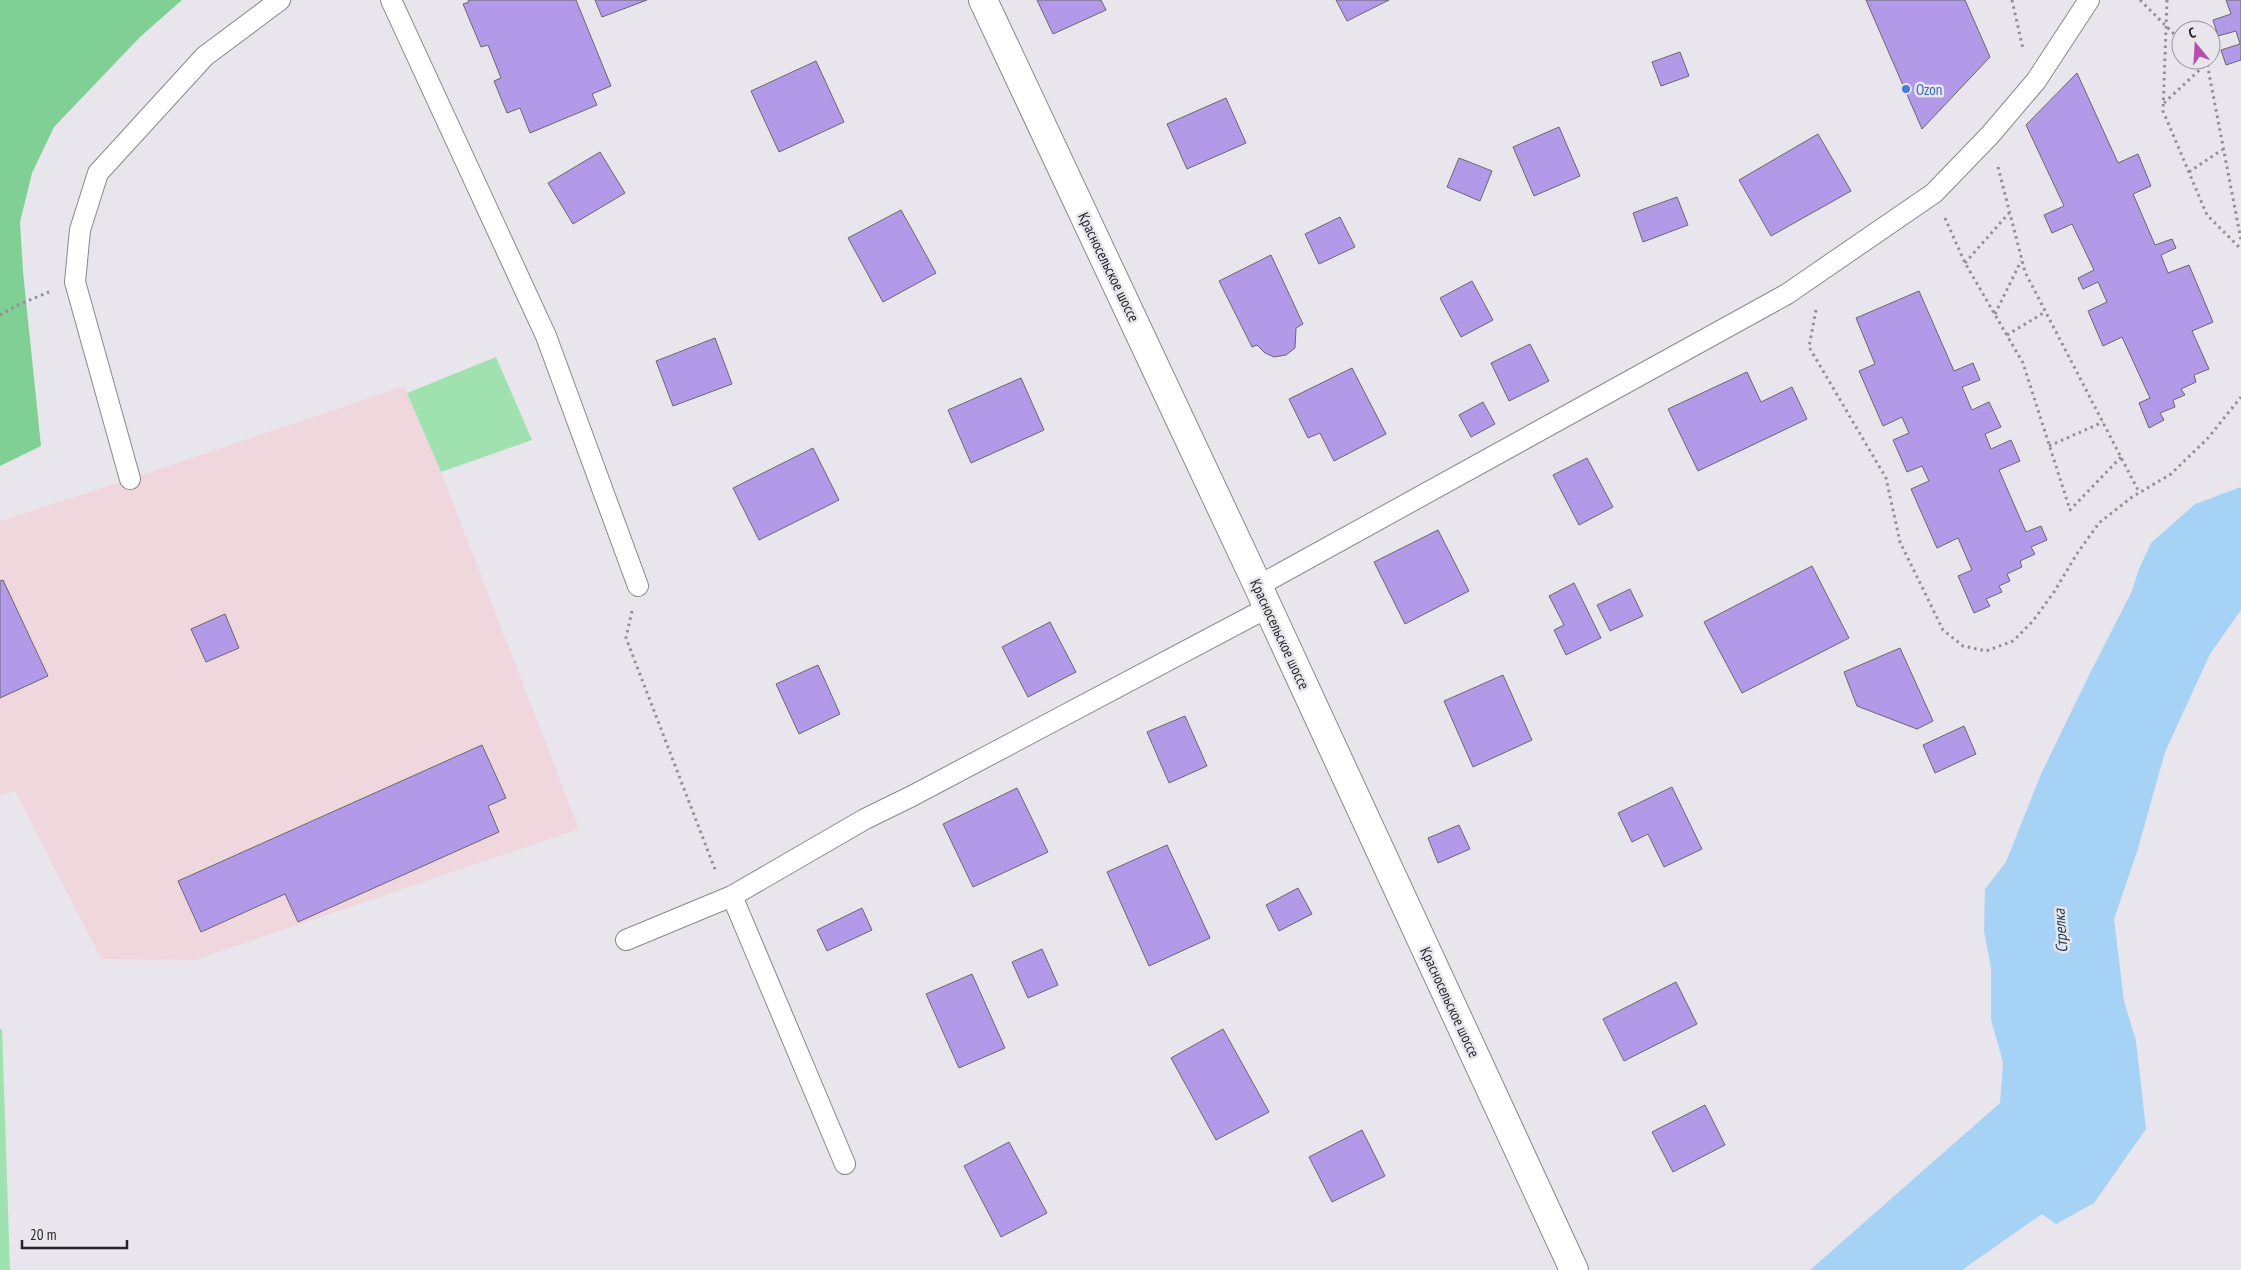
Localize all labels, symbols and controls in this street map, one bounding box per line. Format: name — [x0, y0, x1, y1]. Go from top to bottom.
north arrow — [2171, 20, 2221, 70]
text: С — [2186, 23, 2198, 42]
place label: Ozon — [1916, 80, 1942, 99]
marker: Ozon — [1900, 83, 1912, 95]
street label: Красносельское шоссе — [1074, 209, 1144, 325]
street label: Красносельское шоссе — [1246, 576, 1314, 692]
water label: Стрелка — [2048, 907, 2072, 954]
street label: Красносельское шоссе — [1416, 944, 1484, 1060]
scale bar — [22, 1218, 128, 1250]
text: 20 m — [30, 1225, 56, 1244]

